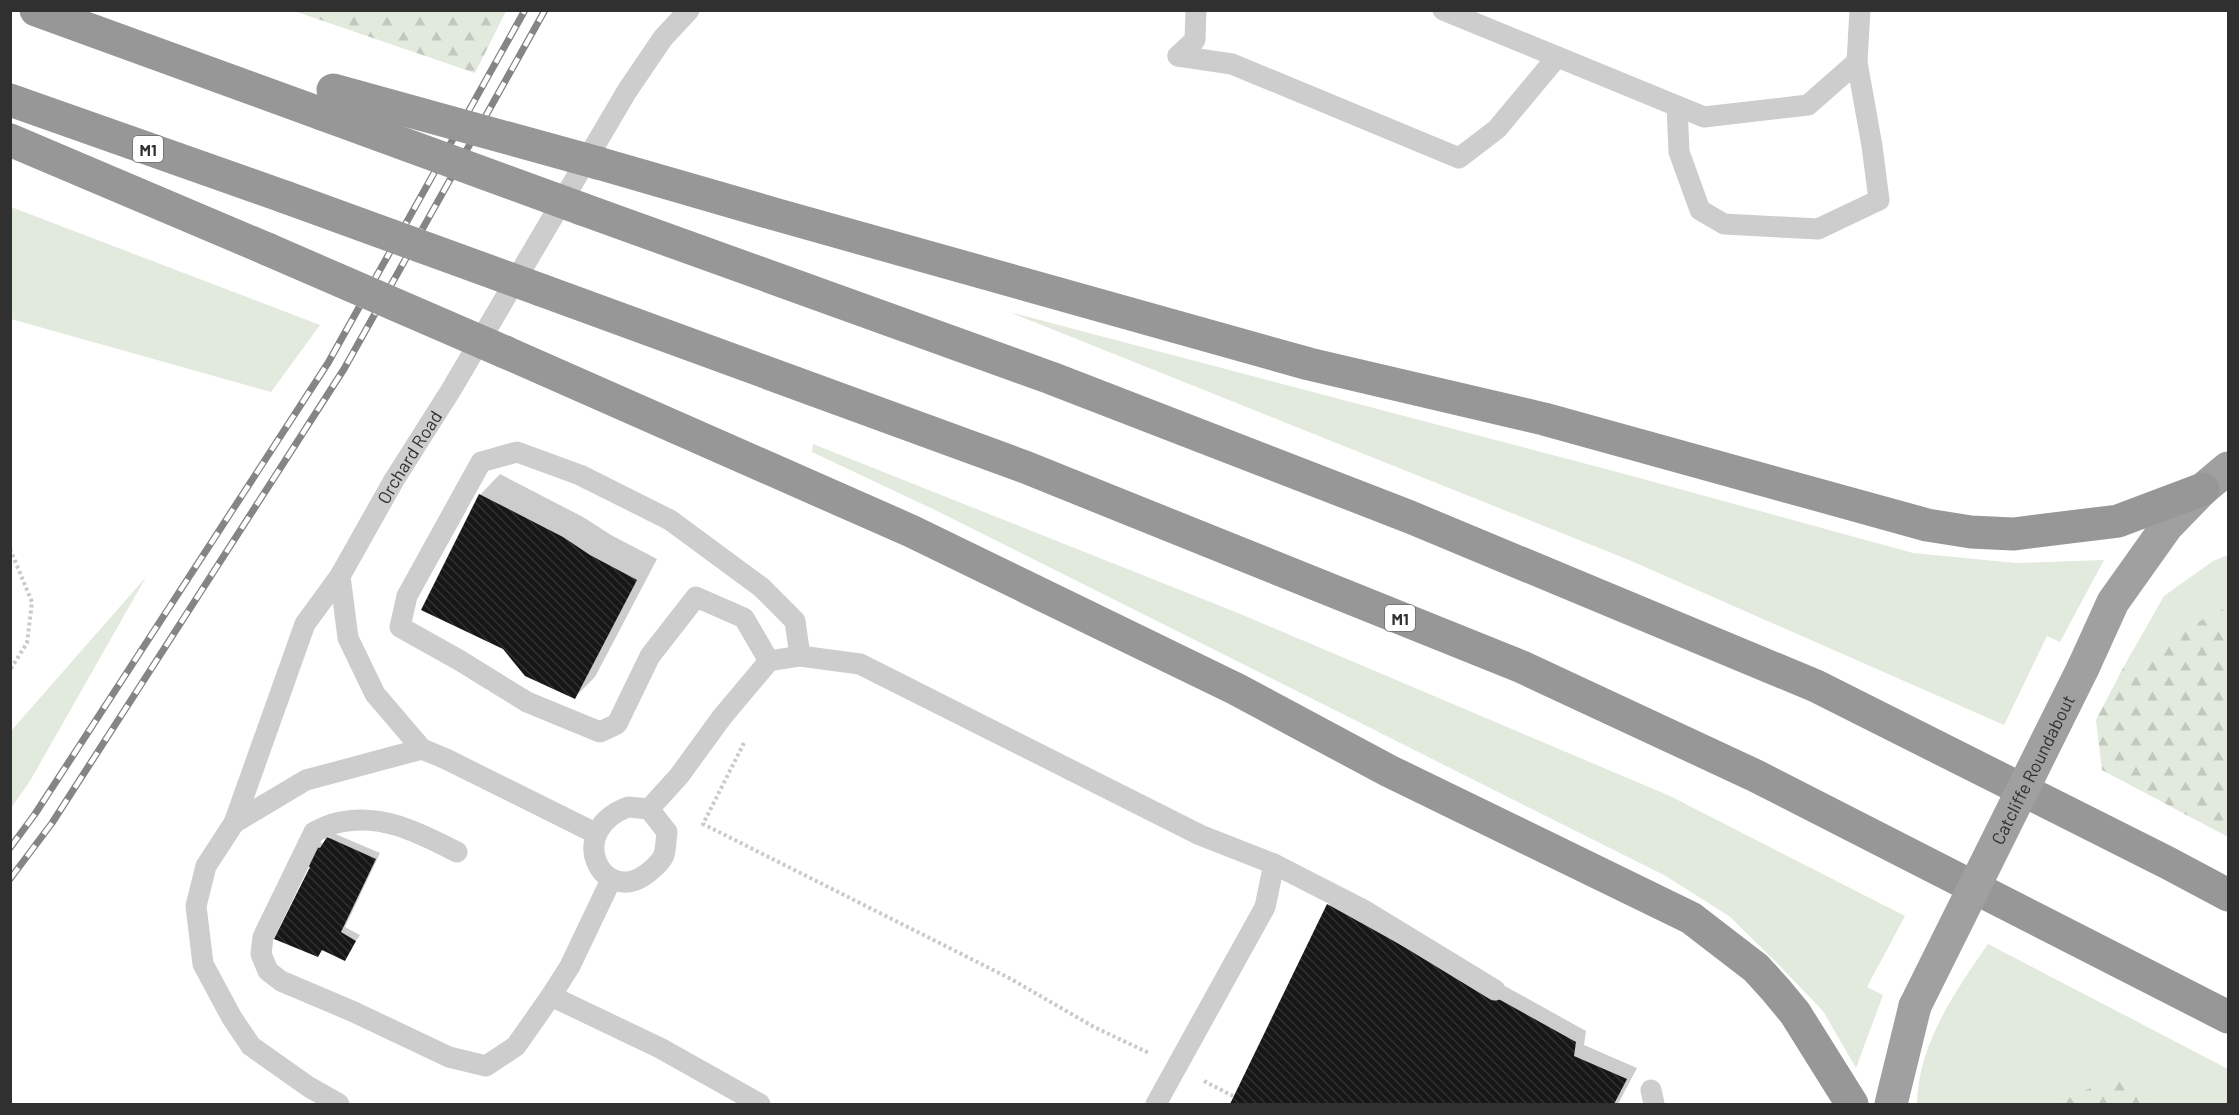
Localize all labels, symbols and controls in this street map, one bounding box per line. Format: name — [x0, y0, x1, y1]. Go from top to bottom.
road number: M1 — [133, 136, 163, 162]
street label: Orchard Road — [372, 406, 446, 507]
road number: M1 — [1385, 605, 1415, 631]
street label: Catcliffe Roundabout — [1986, 691, 2079, 848]

